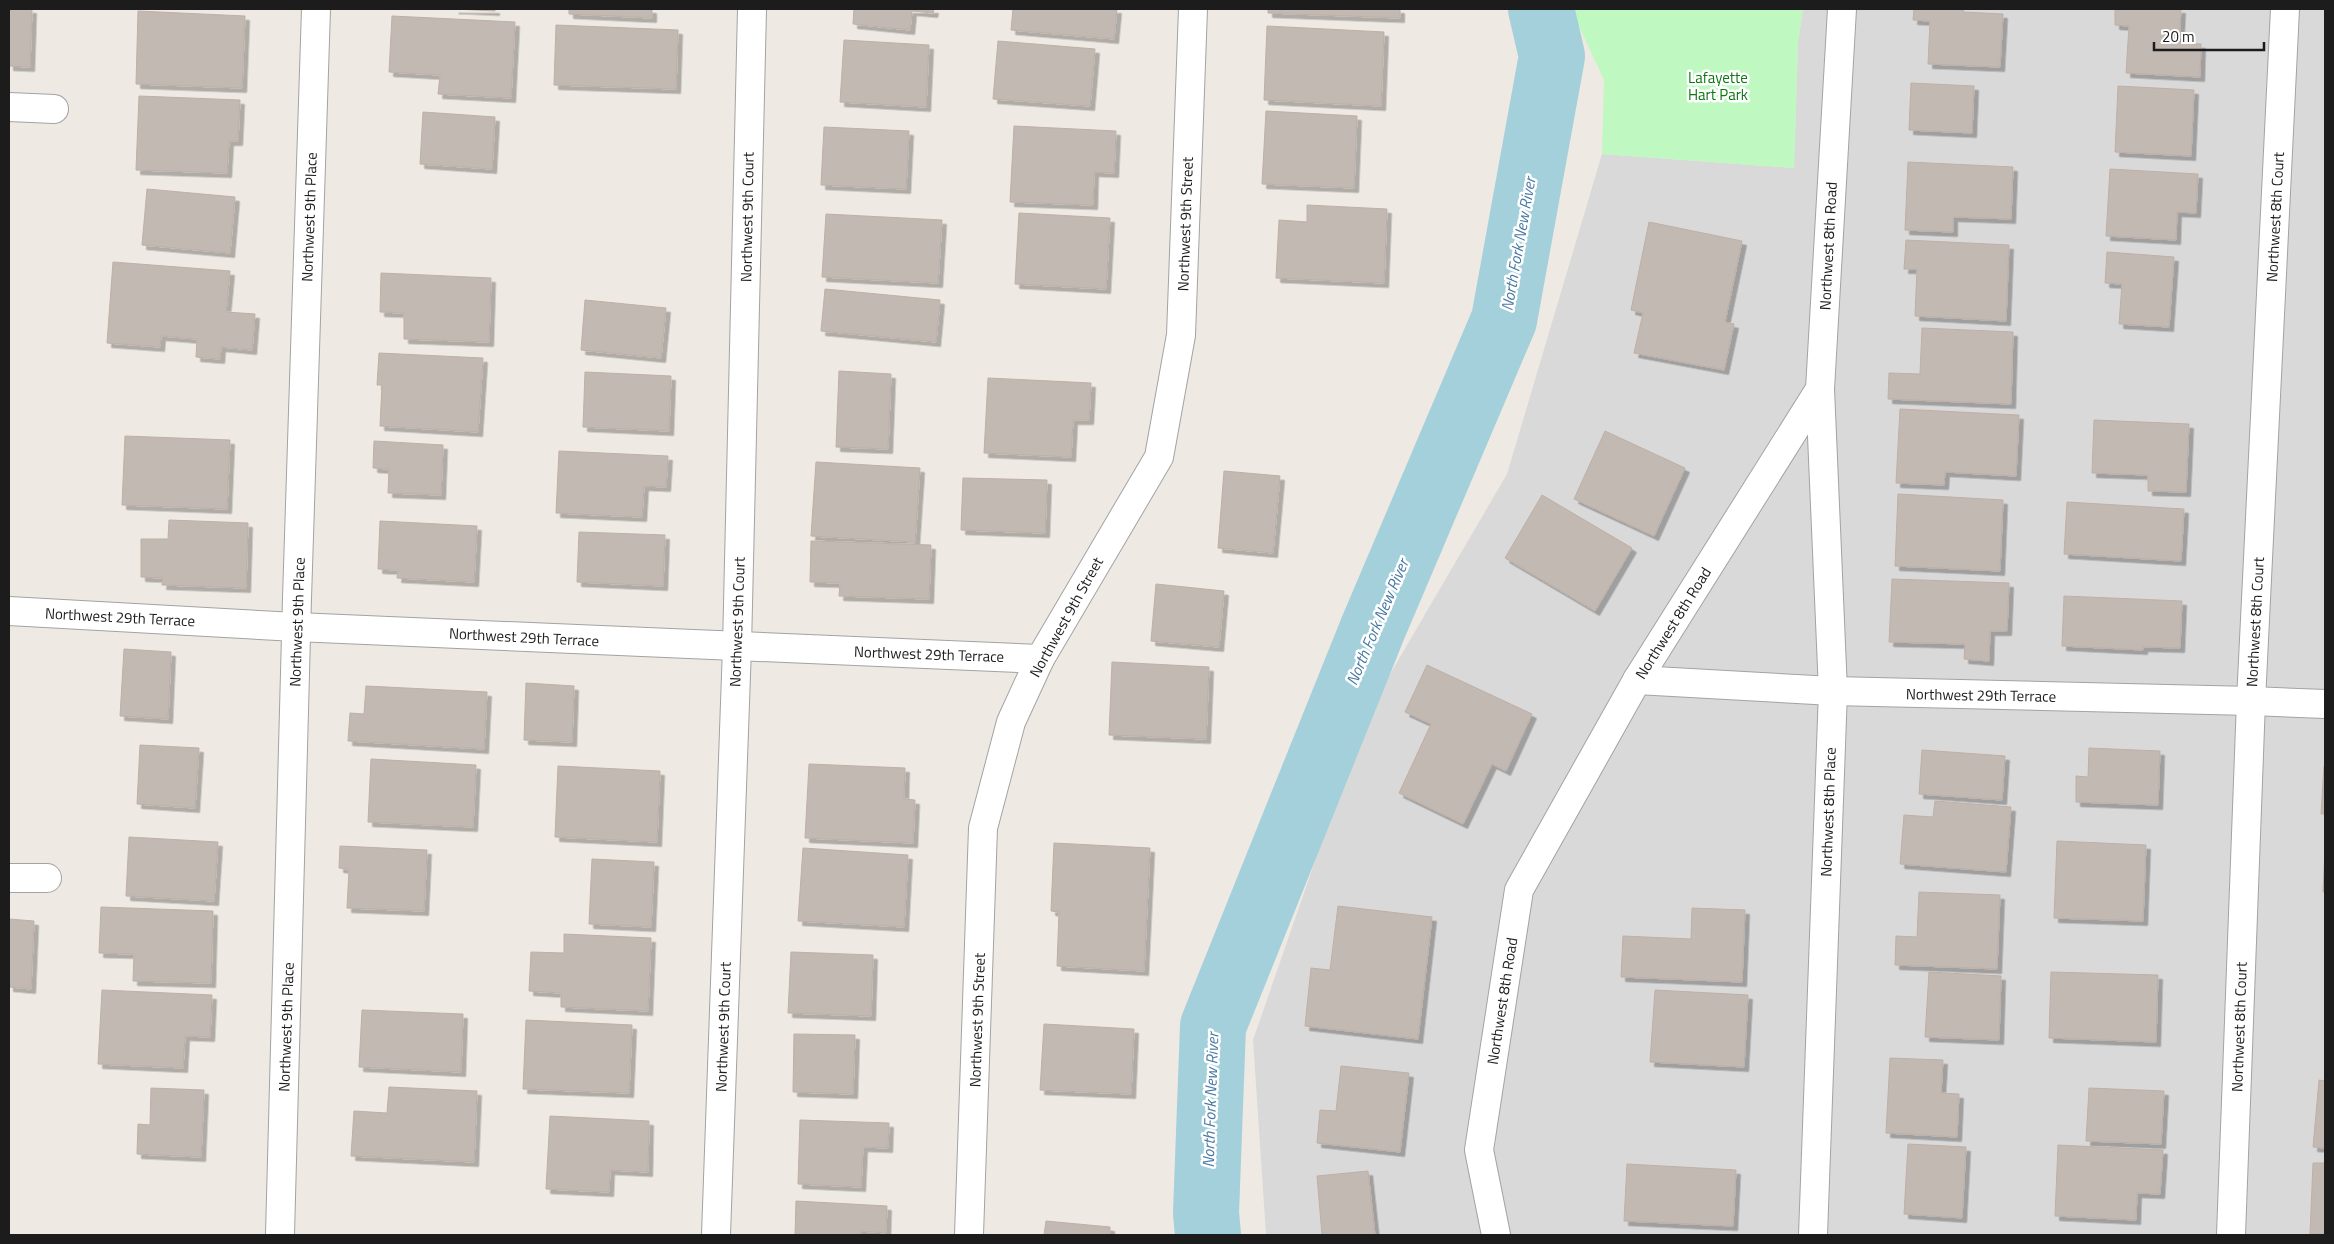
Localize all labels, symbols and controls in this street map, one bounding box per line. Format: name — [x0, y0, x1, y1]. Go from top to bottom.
scale bar — [2154, 20, 2264, 52]
text: 20 m — [2162, 25, 2195, 48]
park label: Lafayette Hart Park — [1688, 66, 1748, 106]
street label: Northwest 9th Court — [734, 151, 760, 282]
street label: Northwest 8th Court — [2260, 151, 2290, 283]
street label: Northwest 9th Place — [295, 152, 323, 282]
street label: Northwest 9th Street — [1171, 156, 1199, 292]
water label: North Fork New River — [1494, 174, 1542, 313]
street label: Northwest 8th Road — [1813, 181, 1843, 311]
street label: Northwest 9th Street — [1023, 552, 1109, 681]
water label: North Fork New River — [1340, 553, 1415, 689]
street label: Northwest 9th Court — [723, 556, 751, 687]
street label: Northwest 8th Court — [2240, 556, 2270, 688]
street label: Northwest 9th Place — [283, 557, 311, 687]
street label: Northwest 8th Road — [1629, 562, 1717, 684]
street label: Northwest 29th Terrace — [44, 602, 196, 632]
street label: Northwest 29th Terrace — [448, 622, 600, 652]
street label: Northwest 29th Terrace — [853, 640, 1005, 668]
street label: Northwest 29th Terrace — [1906, 682, 2056, 708]
street label: Northwest 8th Place — [1814, 747, 1842, 877]
street label: Northwest 8th Road — [1481, 936, 1523, 1066]
street label: Northwest 9th Street — [963, 952, 991, 1088]
street label: Northwest 9th Court — [709, 961, 737, 1092]
street label: Northwest 8th Court — [2225, 961, 2253, 1092]
street label: Northwest 9th Place — [272, 962, 300, 1092]
water label: North Fork New River — [1196, 1030, 1224, 1168]

